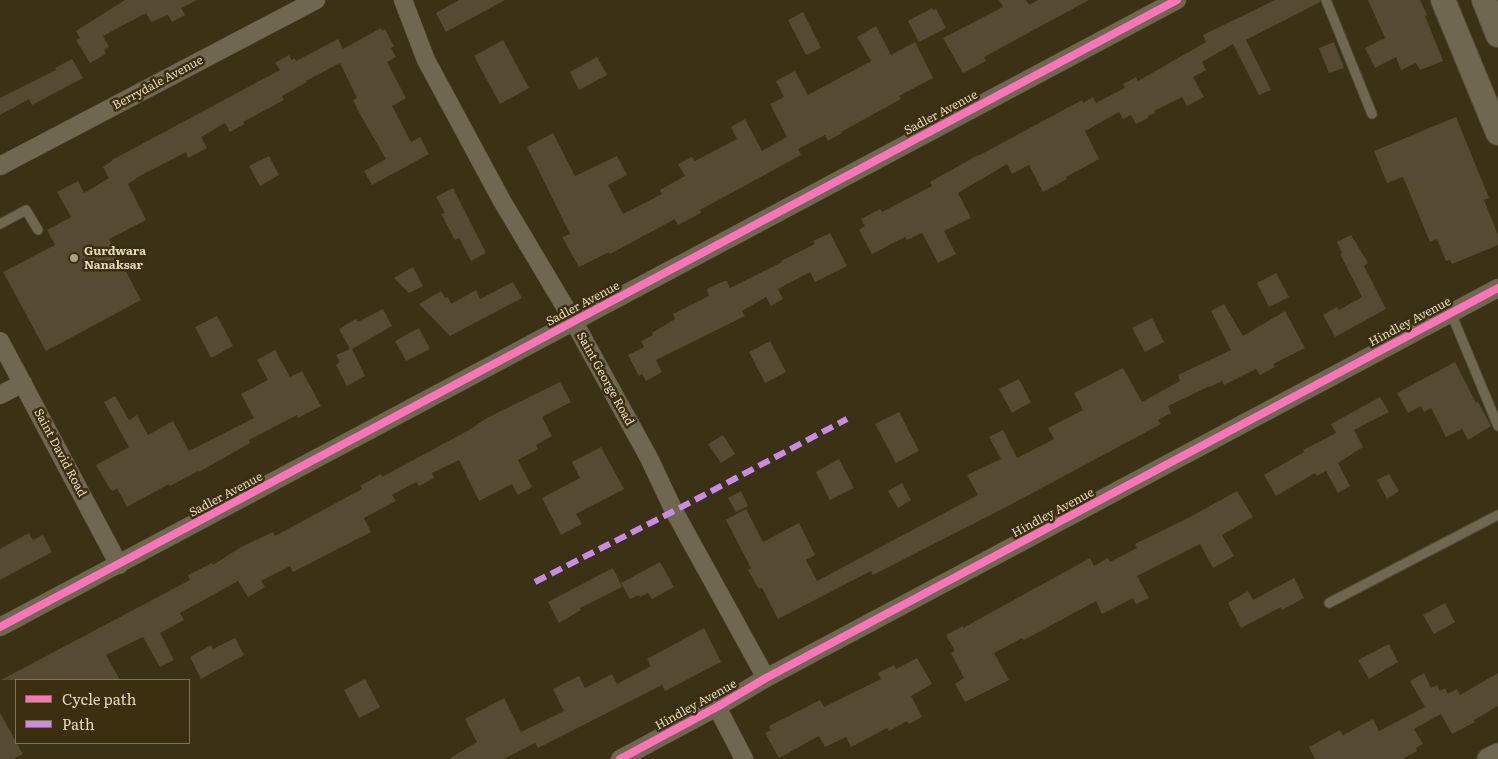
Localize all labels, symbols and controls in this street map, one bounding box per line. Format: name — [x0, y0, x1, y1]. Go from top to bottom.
street label: Berrydale Avenue — [110, 53, 206, 113]
street label: Sadler Avenue — [902, 88, 980, 138]
place label: Gurdwara Nanaksar — [84, 244, 146, 272]
marker: Gurdwara Nanaksar — [68, 252, 80, 264]
street label: Sadler Avenue — [544, 279, 622, 329]
street label: Hindley Avenue — [1367, 294, 1453, 350]
street label: Saint George Road — [573, 330, 637, 428]
street label: Saint David Road — [31, 407, 89, 499]
street label: Sadler Avenue — [187, 470, 265, 520]
street label: Hindley Avenue — [1010, 485, 1096, 541]
street label: Hindley Avenue — [653, 677, 739, 733]
legend — [15, 679, 190, 744]
text: Cycle path — [62, 687, 136, 710]
text: Path — [62, 712, 95, 735]

